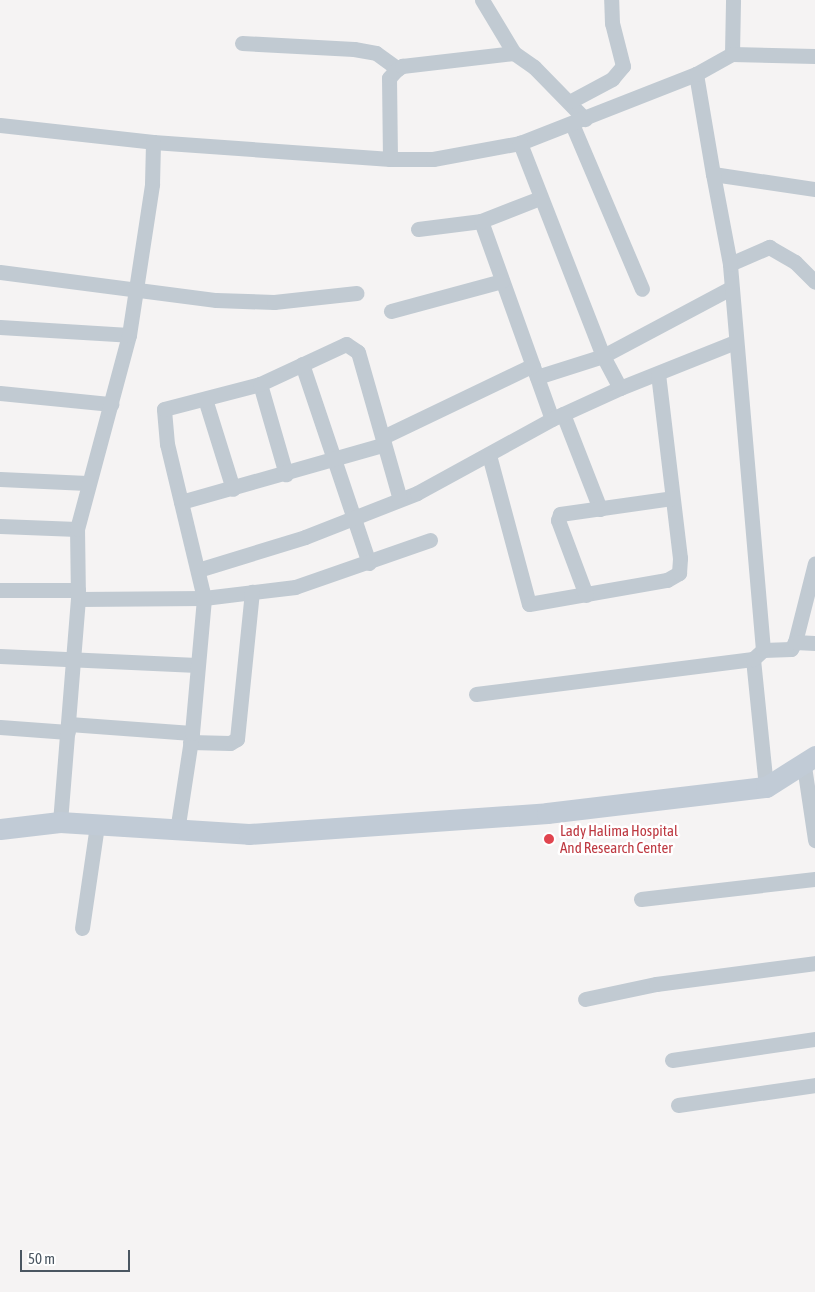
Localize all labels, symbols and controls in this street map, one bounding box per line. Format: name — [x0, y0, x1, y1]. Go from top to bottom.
place label: Lady Halima Hospital And Research Center — [560, 821, 678, 856]
marker: Lady Halima Hospital And Research Center — [542, 832, 556, 846]
scale bar — [22, 1240, 132, 1272]
text: 50 m — [28, 1250, 55, 1267]

